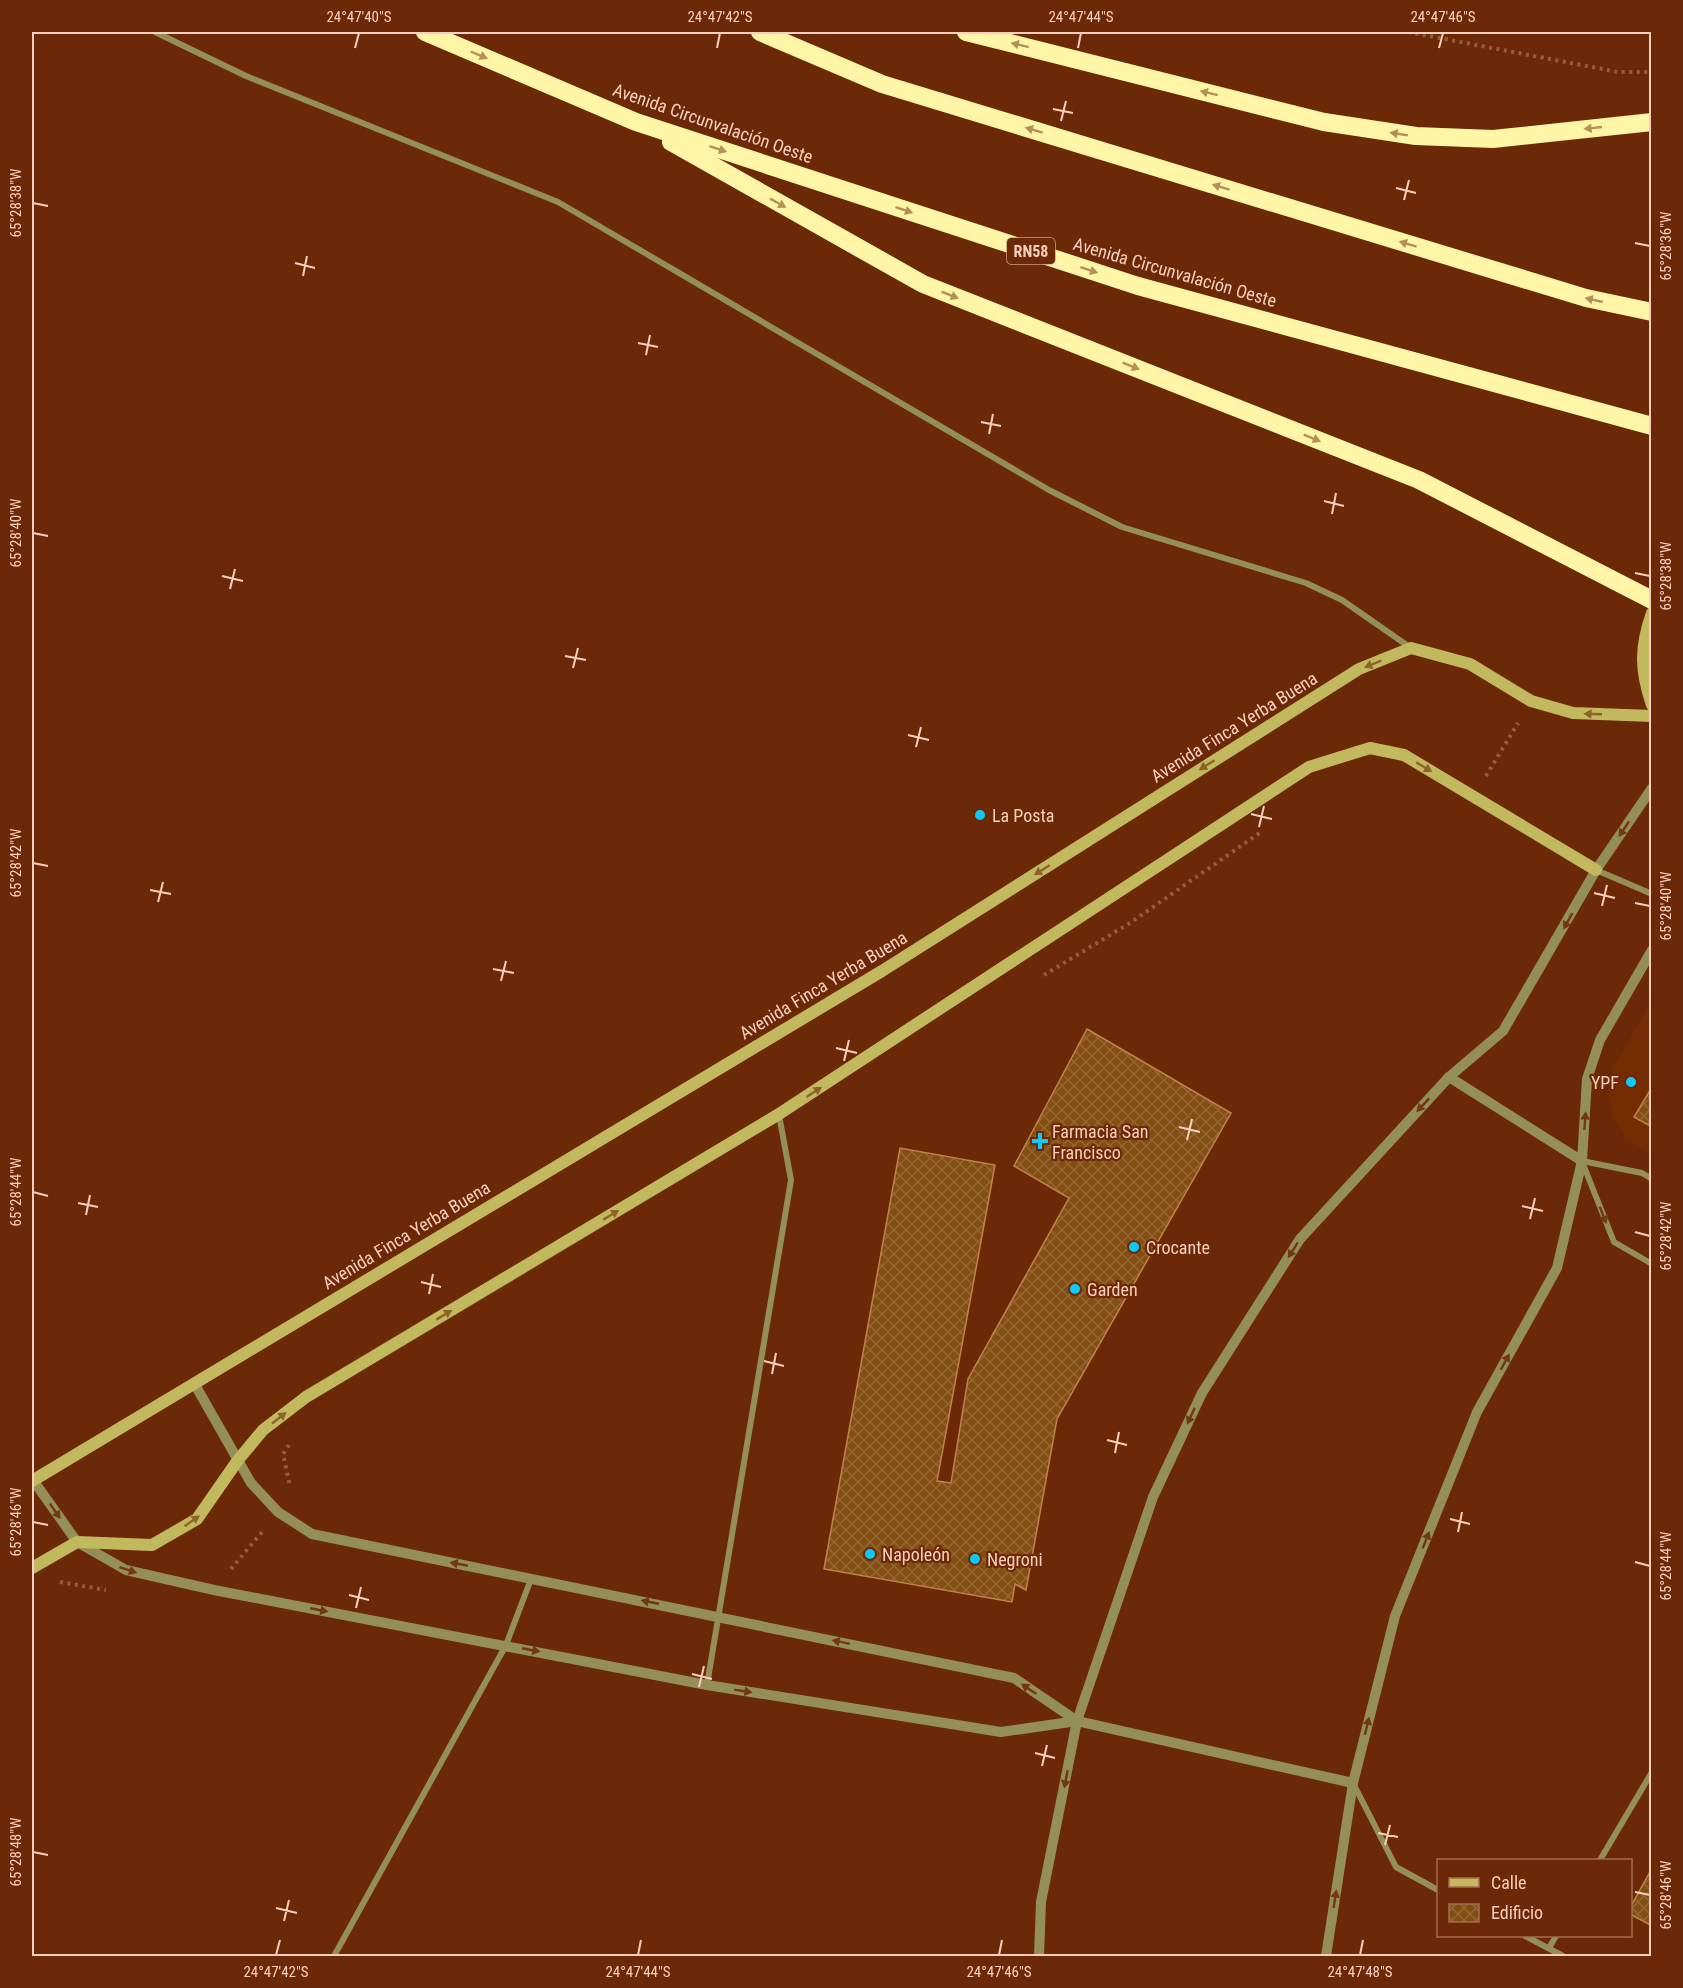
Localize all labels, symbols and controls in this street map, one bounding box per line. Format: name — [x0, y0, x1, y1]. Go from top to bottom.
text: 24°47'40"S — [326, 8, 392, 26]
text: 24°47'42"S — [687, 8, 753, 26]
text: 24°47'44"S — [1048, 8, 1114, 26]
text: 24°47'46"S — [1410, 8, 1476, 26]
one-way arrow — [1010, 40, 1028, 49]
one-way arrow — [470, 50, 487, 59]
street label: Avenida Circunvalación Oeste — [610, 79, 816, 167]
one-way arrow — [1199, 87, 1218, 97]
one-way arrow — [1584, 123, 1603, 133]
one-way arrow — [1025, 125, 1043, 134]
one-way arrow — [1389, 129, 1408, 138]
one-way arrow — [709, 145, 727, 154]
text: 65°28'38"W — [7, 168, 25, 237]
one-way arrow — [1212, 182, 1230, 191]
one-way arrow — [770, 197, 786, 208]
one-way arrow — [895, 205, 913, 215]
text: 65°28'36"W — [1657, 211, 1675, 280]
street label: Avenida Circunvalación Oeste — [1071, 233, 1279, 311]
road number: RN58 — [1007, 238, 1055, 264]
one-way arrow — [1399, 239, 1417, 248]
one-way arrow — [1080, 266, 1098, 275]
one-way arrow — [941, 290, 959, 300]
one-way arrow — [1585, 294, 1604, 304]
one-way arrow — [1122, 362, 1140, 371]
one-way arrow — [1304, 433, 1322, 443]
text: 65°28'40"W — [7, 498, 25, 567]
text: 65°28'38"W — [1657, 541, 1675, 610]
one-way arrow — [1364, 659, 1382, 669]
street label: Avenida Finca Yerba Buena — [1147, 667, 1321, 787]
one-way arrow — [1584, 709, 1603, 719]
one-way arrow — [1199, 760, 1215, 771]
one-way arrow — [1416, 762, 1433, 772]
place label: La Posta — [992, 805, 1054, 826]
marker: La Posta — [973, 808, 987, 822]
one-way arrow — [1618, 821, 1630, 837]
text: 65°28'42"W — [7, 828, 25, 897]
one-way arrow — [1034, 864, 1051, 875]
text: 65°28'40"W — [1657, 871, 1675, 940]
one-way arrow — [1563, 913, 1573, 930]
street label: Avenida Finca Yerba Buena — [735, 927, 911, 1043]
place label: YPF — [1591, 1072, 1619, 1093]
marker: YPF — [1624, 1075, 1638, 1089]
one-way arrow — [805, 1086, 822, 1097]
one-way arrow — [1416, 1098, 1430, 1113]
one-way arrow — [1580, 1111, 1589, 1130]
place label: Farmacia San Francisco — [1052, 1121, 1149, 1163]
marker: Farmacia San Francisco — [1033, 1134, 1047, 1148]
text: 65°28'44"W — [7, 1157, 25, 1226]
street label: Avenida Finca Yerba Buena — [318, 1177, 494, 1293]
text: 65°28'42"W — [1657, 1201, 1675, 1270]
one-way arrow — [1599, 1206, 1609, 1224]
one-way arrow — [603, 1209, 619, 1220]
place label: Crocante — [1146, 1237, 1210, 1258]
marker: Crocante — [1127, 1240, 1141, 1254]
one-way arrow — [1287, 1242, 1298, 1258]
place label: Garden — [1087, 1279, 1138, 1300]
marker: Garden — [1068, 1282, 1082, 1296]
one-way arrow — [436, 1310, 453, 1320]
one-way arrow — [1500, 1354, 1510, 1371]
one-way arrow — [1186, 1408, 1195, 1425]
one-way arrow — [271, 1413, 286, 1425]
text: 65°28'46"W — [7, 1487, 25, 1556]
one-way arrow — [49, 1502, 61, 1518]
one-way arrow — [183, 1515, 199, 1527]
one-way arrow — [1421, 1531, 1431, 1549]
text: 65°28'44"W — [1657, 1531, 1675, 1600]
place label: Napoleón — [882, 1544, 950, 1565]
marker: Napoleón — [863, 1547, 877, 1561]
place label: Negroni — [987, 1549, 1043, 1570]
marker: Negroni — [968, 1552, 982, 1566]
one-way arrow — [450, 1558, 468, 1568]
one-way arrow — [119, 1565, 137, 1575]
one-way arrow — [640, 1597, 659, 1606]
one-way arrow — [310, 1606, 329, 1615]
one-way arrow — [831, 1637, 850, 1646]
one-way arrow — [522, 1646, 541, 1655]
one-way arrow — [1021, 1683, 1037, 1694]
one-way arrow — [734, 1687, 753, 1696]
one-way arrow — [1363, 1717, 1373, 1735]
one-way arrow — [1061, 1769, 1070, 1788]
text: 65°28'48"W — [7, 1817, 25, 1886]
legend — [1437, 1859, 1632, 1937]
text: 65°28'46"W — [1657, 1860, 1675, 1929]
text: Calle — [1491, 1872, 1527, 1893]
one-way arrow — [1331, 1889, 1340, 1908]
text: Edificio — [1491, 1902, 1543, 1923]
text: 24°47'42"S — [243, 1963, 309, 1981]
text: 24°47'44"S — [605, 1963, 671, 1981]
text: 24°47'46"S — [966, 1963, 1032, 1981]
text: 24°47'48"S — [1327, 1963, 1393, 1981]

